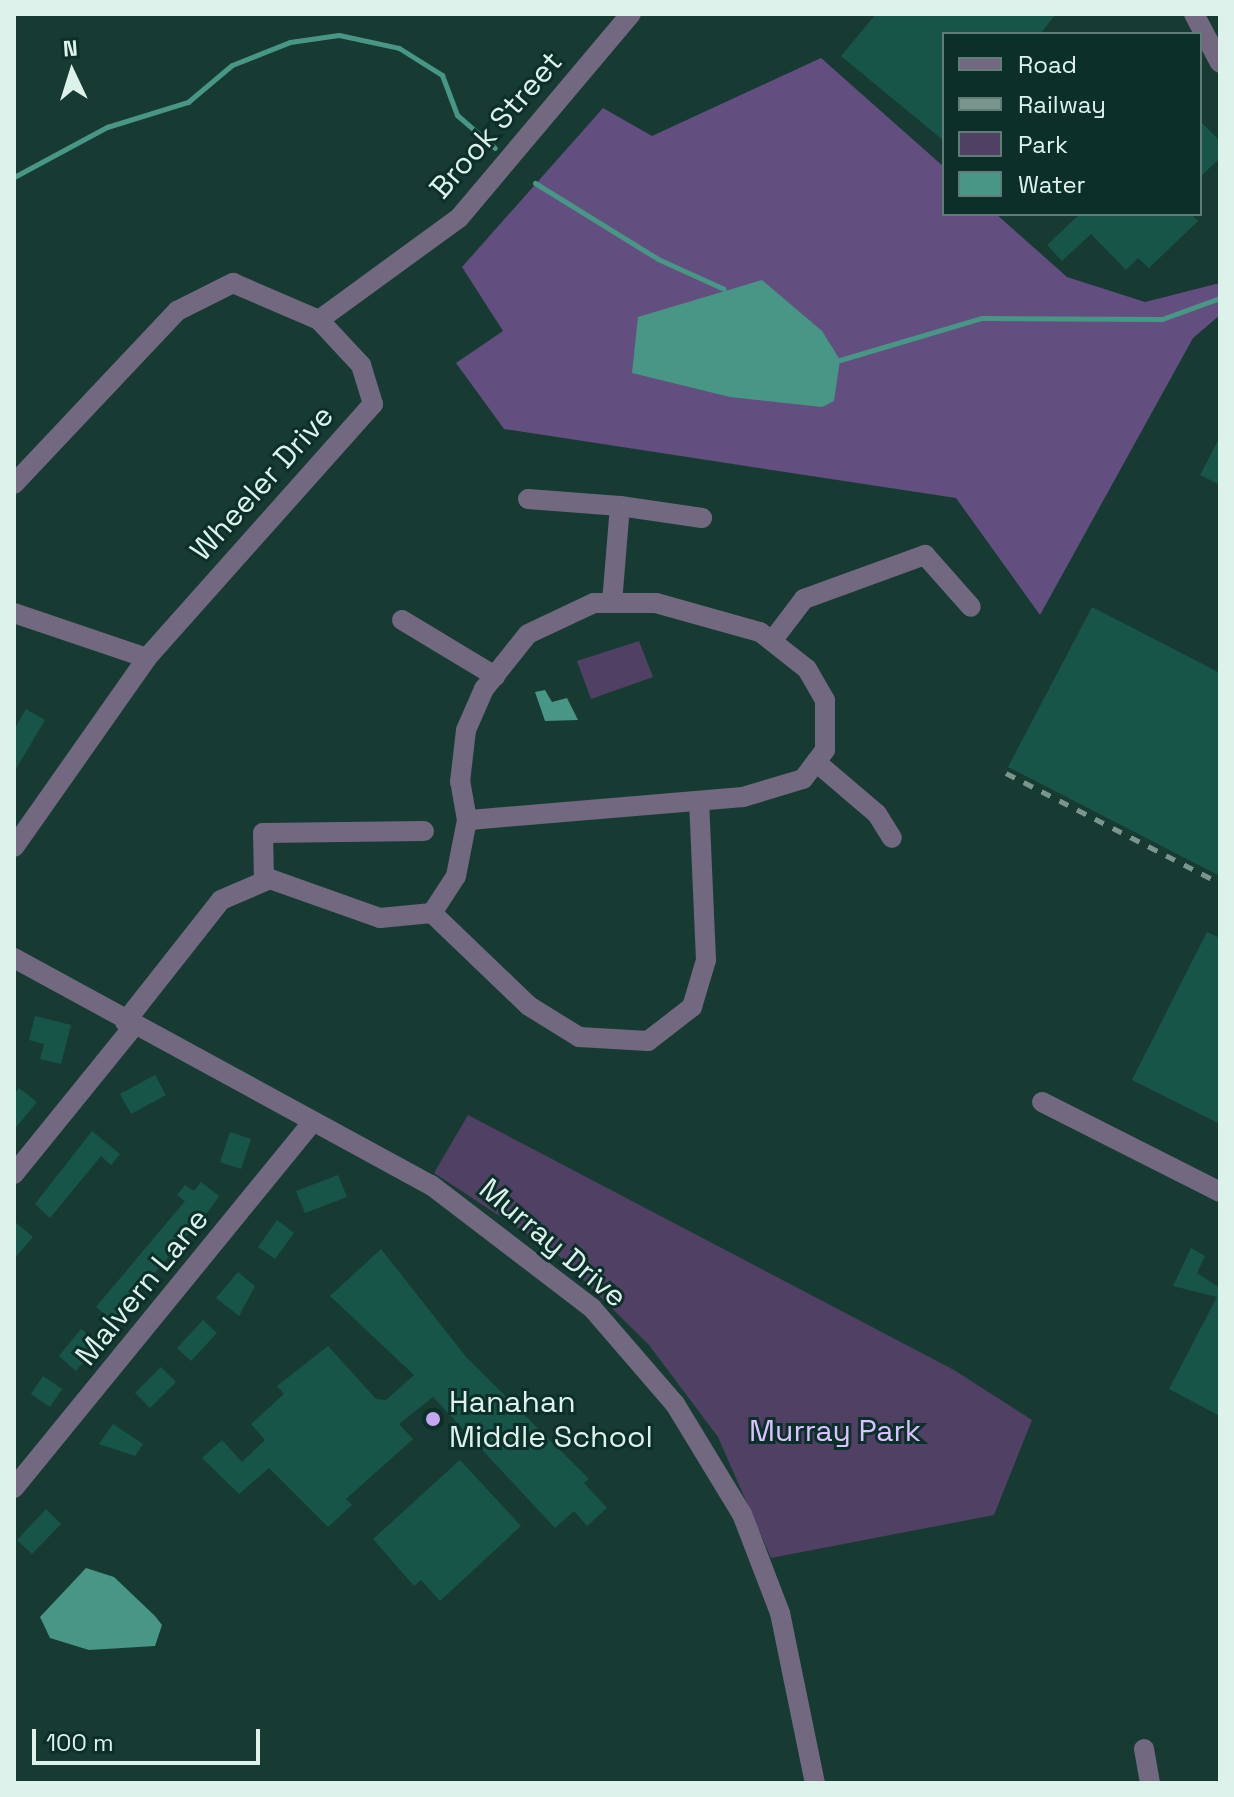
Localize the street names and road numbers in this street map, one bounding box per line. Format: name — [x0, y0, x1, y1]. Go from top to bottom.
street label: Brook Street — [422, 44, 570, 206]
street label: Wheeler Drive — [183, 398, 341, 568]
street label: Murray Drive — [472, 1171, 634, 1315]
street label: Malvern Lane — [68, 1201, 216, 1373]

